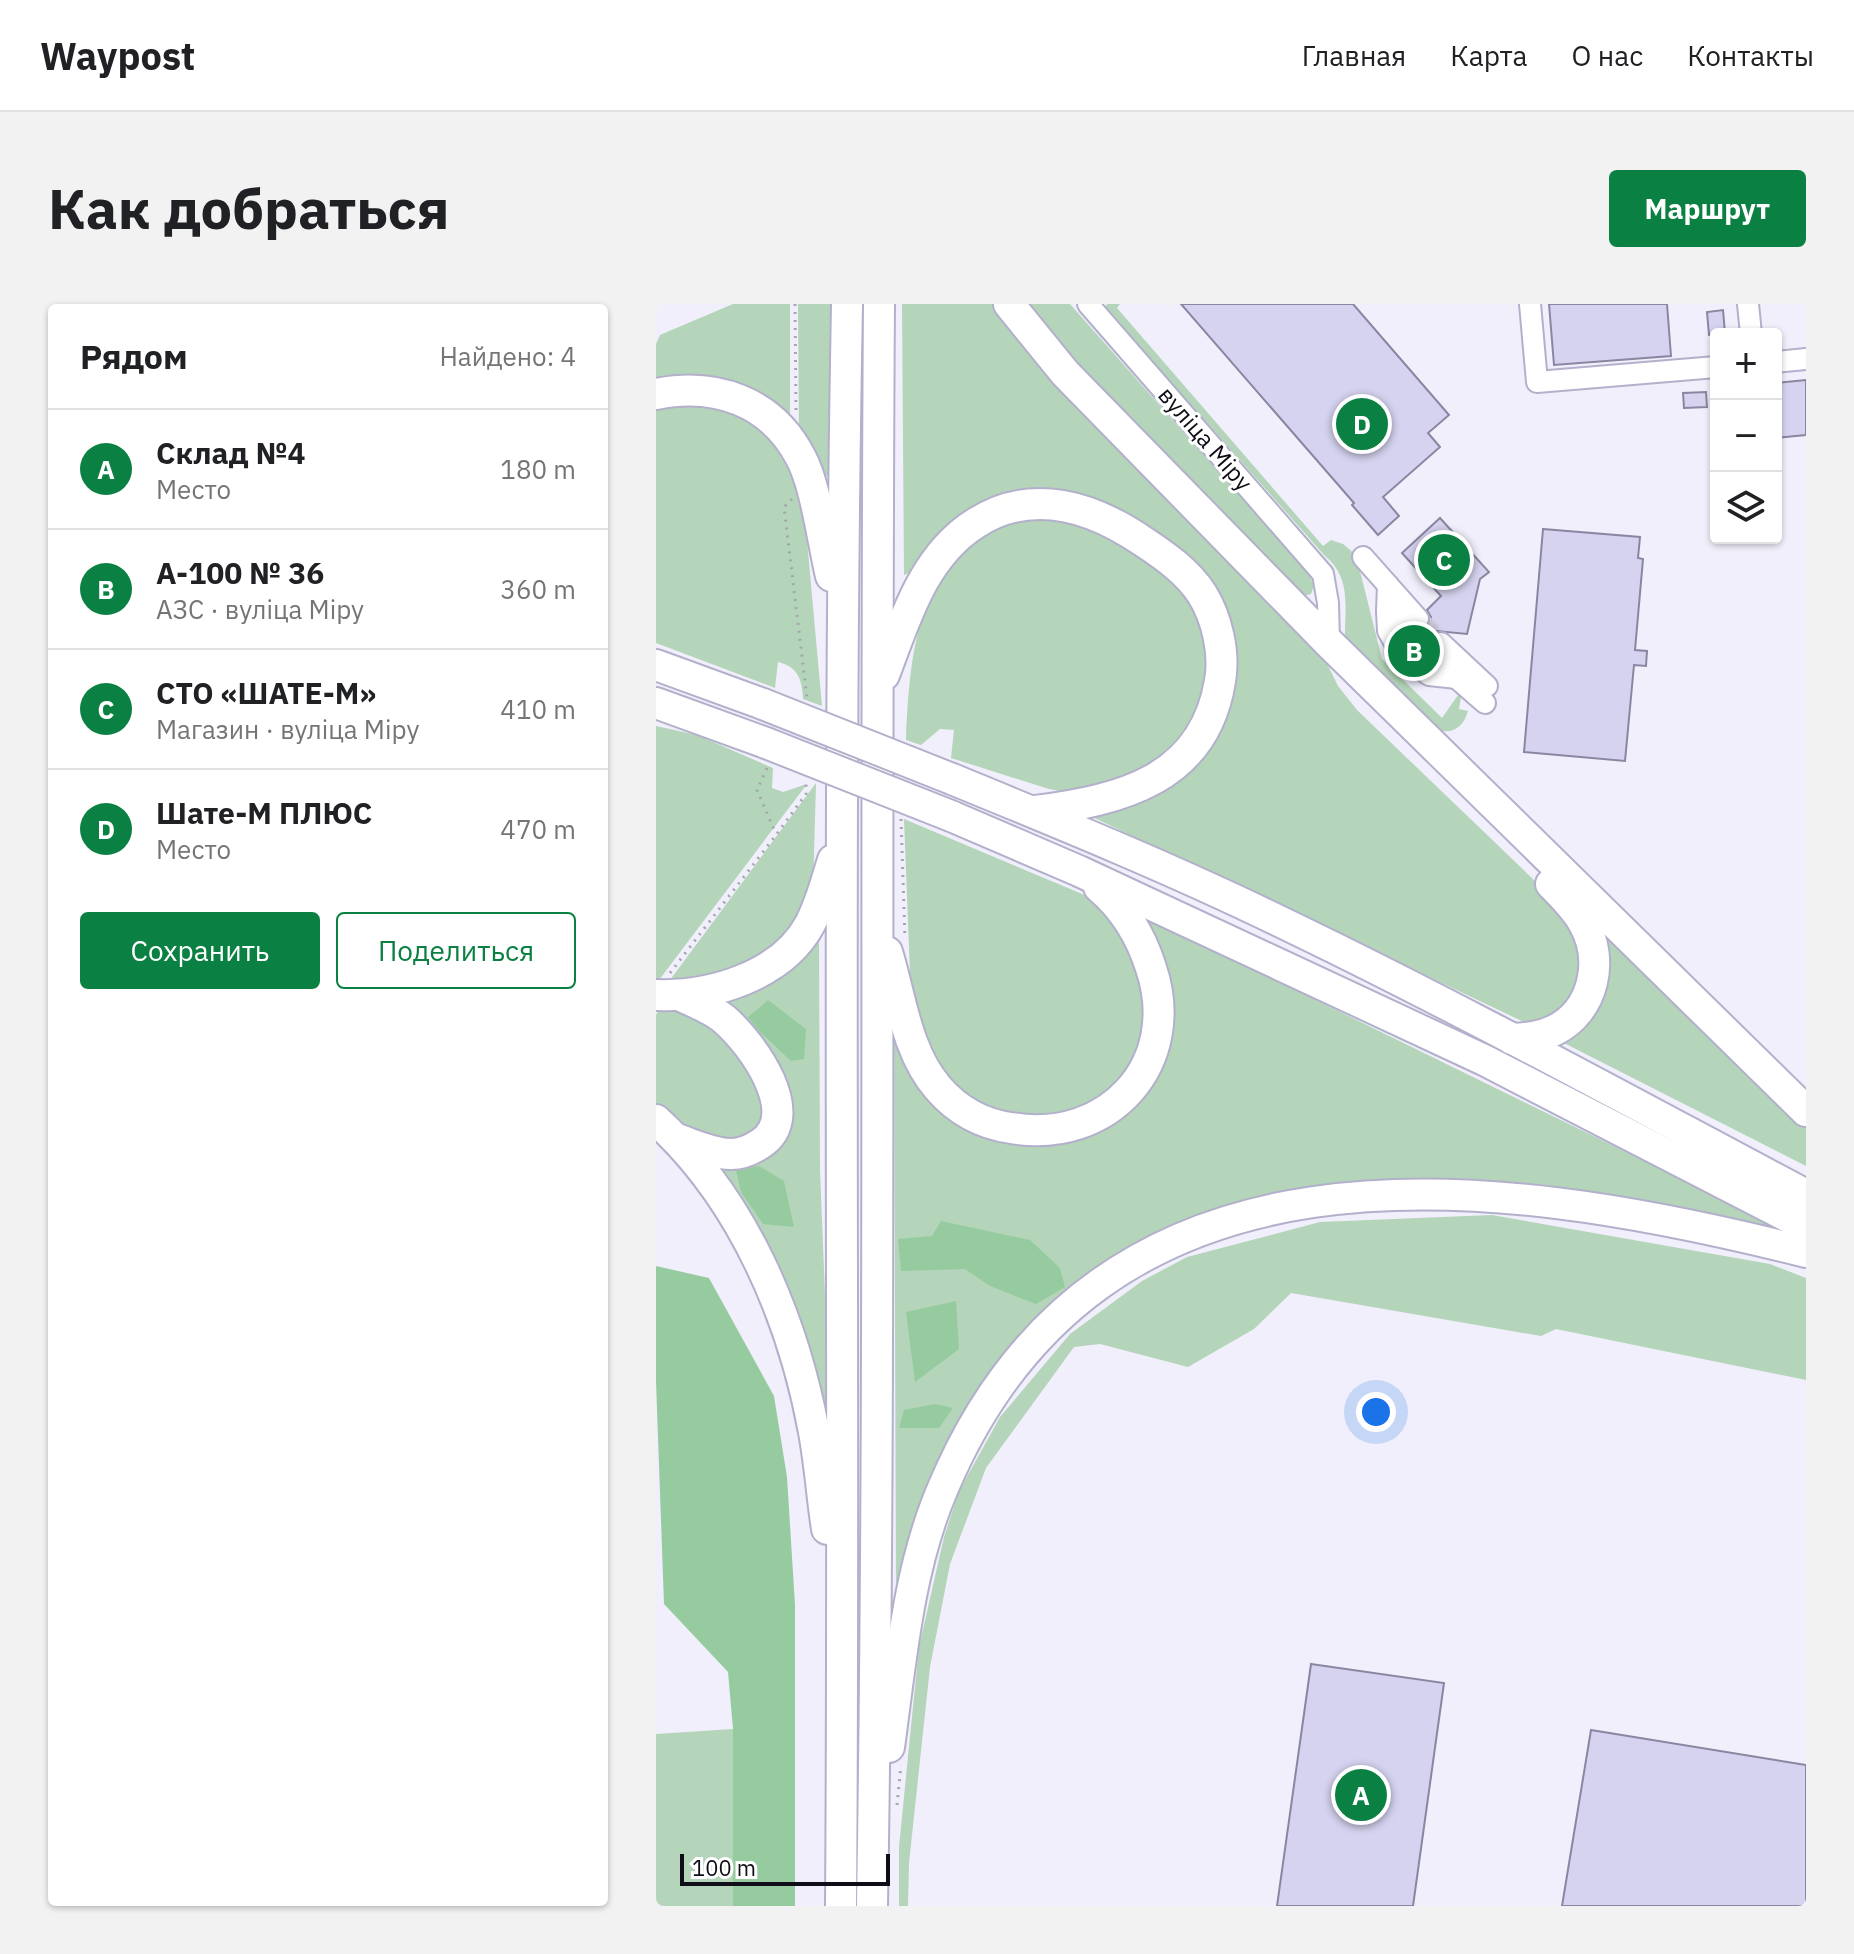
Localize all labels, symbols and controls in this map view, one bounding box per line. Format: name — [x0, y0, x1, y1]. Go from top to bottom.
text: Waypost — [40, 31, 195, 80]
text: Главная — [1302, 37, 1406, 74]
text: Карта — [1450, 37, 1527, 74]
text: О нас — [1571, 37, 1643, 74]
text: Контакты — [1687, 37, 1814, 74]
button: Маршрут — [1609, 170, 1806, 247]
text: Как добраться — [48, 172, 449, 244]
map controls — [1710, 328, 1782, 544]
button: + — [1710, 328, 1782, 400]
text: Рядом — [80, 334, 188, 378]
text: Найдено: 4 — [439, 339, 576, 373]
street label: вуліца Міру — [1152, 379, 1260, 497]
pin: D — [1336, 394, 1388, 454]
button: − — [1710, 400, 1782, 472]
text: Склад №4 — [156, 433, 305, 472]
text: A — [97, 452, 115, 486]
text: 180 m — [500, 452, 576, 486]
text: Место — [156, 472, 231, 506]
button: layers — [1710, 472, 1782, 544]
pin: C — [1418, 530, 1470, 590]
text: А-100 № 36 — [156, 553, 324, 592]
text: B — [97, 572, 115, 606]
text: 360 m — [500, 572, 576, 606]
text: АЗС · вуліца Міру — [156, 592, 364, 626]
pin: B — [1388, 621, 1440, 681]
text: СТО «ШАТЕ-М» — [156, 673, 376, 712]
text: C — [98, 692, 114, 726]
text: 410 m — [500, 692, 576, 726]
text: Магазин · вуліца Міру — [156, 712, 419, 746]
text: Шате-М ПЛЮС — [156, 793, 372, 832]
text: D — [97, 812, 115, 846]
text: 470 m — [500, 812, 576, 846]
text: Место — [156, 832, 231, 866]
button: Сохранить — [80, 912, 320, 989]
button: Поделиться — [336, 912, 576, 989]
your location — [1356, 1392, 1396, 1432]
pin: A — [1335, 1765, 1387, 1825]
scale bar — [680, 1850, 890, 1886]
text: 100 m — [692, 1853, 756, 1882]

